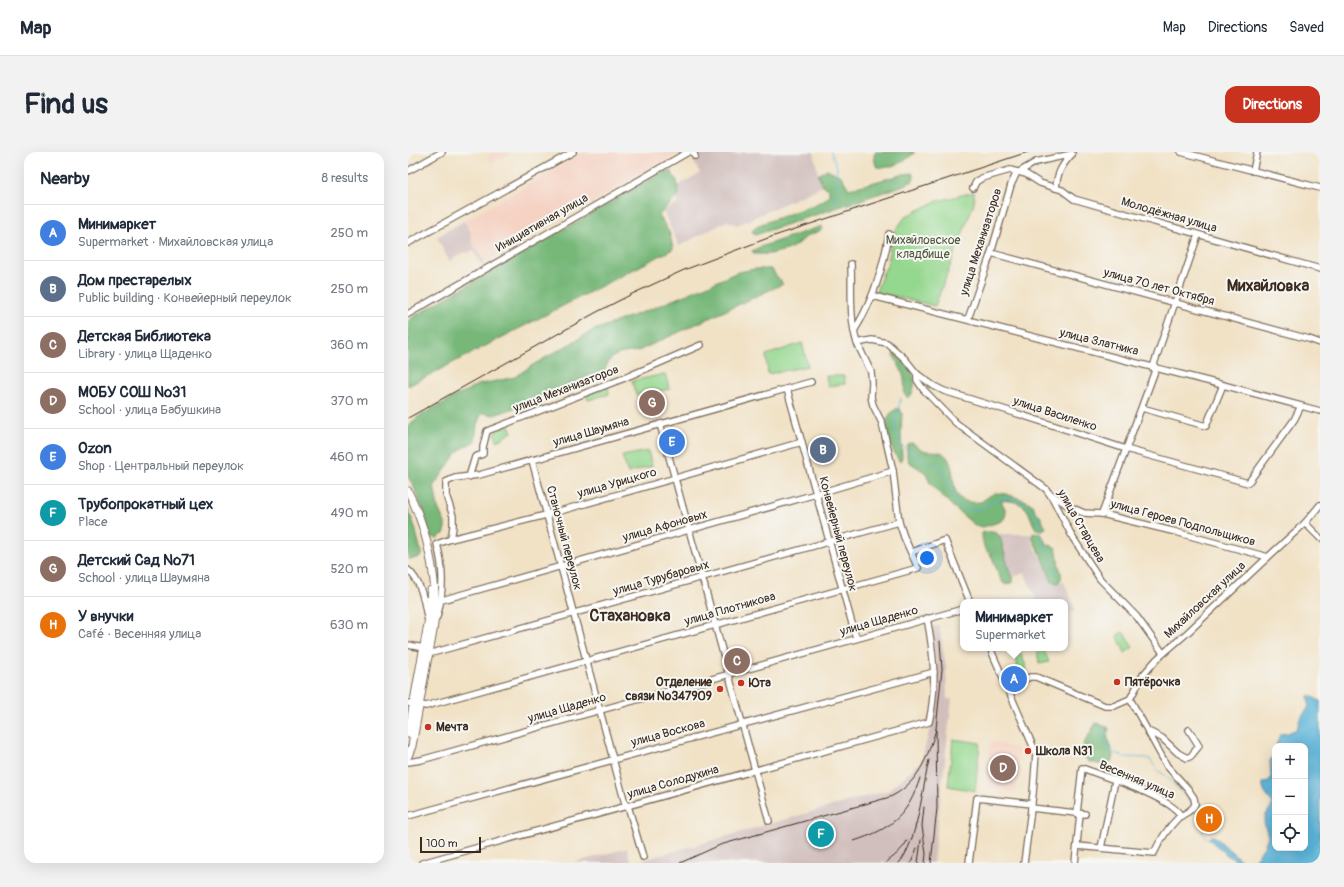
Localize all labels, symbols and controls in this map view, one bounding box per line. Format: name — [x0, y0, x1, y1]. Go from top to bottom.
text: Map — [20, 16, 51, 40]
text: Map — [1163, 19, 1186, 36]
text: Directions — [1208, 19, 1267, 36]
text: Saved — [1289, 19, 1324, 36]
button: Directions — [1225, 86, 1320, 123]
text: Find us — [24, 87, 108, 122]
text: Nearby — [40, 168, 89, 189]
text: 8 results — [322, 170, 368, 186]
street label: улица Механизаторов — [956, 186, 1005, 298]
street label: Инициативная улица — [493, 190, 591, 255]
street label: Молодёжная улица — [1119, 194, 1219, 236]
text: Минимаркет — [78, 215, 156, 234]
text: A — [49, 225, 57, 241]
text: 250 m — [330, 225, 368, 241]
park label: Михайловское кладбище — [886, 233, 960, 262]
text: Supermarket · Михайловская улица — [78, 234, 273, 250]
street label: улица 70 лет Октября — [1101, 265, 1216, 309]
text: Дом престарелых — [78, 271, 192, 290]
district label: Михайловка — [1227, 276, 1310, 296]
text: B — [49, 281, 57, 297]
text: 250 m — [330, 281, 368, 297]
text: Public building · Конвейерный переулок — [78, 290, 292, 306]
street label: улица Златника — [1057, 325, 1140, 359]
text: Детская Библиотека — [78, 327, 211, 346]
text: C — [49, 337, 57, 353]
text: 360 m — [330, 337, 368, 353]
text: Library · улица Щаденко — [78, 346, 212, 362]
street label: улица Механизаторов — [510, 362, 621, 416]
text: МОБУ СОШ №31 — [78, 383, 186, 402]
pin: G — [639, 388, 665, 418]
text: D — [49, 393, 57, 409]
text: 370 m — [331, 393, 368, 409]
street label: улица Василенко — [1010, 393, 1099, 435]
text: School · улица Бабушкина — [78, 402, 221, 418]
street label: улица Шаумяна — [550, 414, 631, 450]
pin: E — [659, 427, 685, 457]
pin: B — [810, 435, 836, 465]
text: Ozon — [78, 439, 112, 458]
text: E — [50, 449, 56, 465]
text: 460 m — [330, 449, 368, 465]
text: Shop · Центральный переулок — [78, 458, 244, 474]
street label: улица Урицкого — [575, 464, 659, 502]
street label: Конвейерный переулок — [815, 475, 861, 593]
street label: Станочный переулок — [543, 484, 585, 592]
street label: улица Старцева — [1053, 486, 1108, 566]
text: Трубопрокатный цех — [78, 495, 213, 514]
street label: улица Героев Подпольщиков — [1108, 496, 1257, 550]
text: F — [49, 505, 57, 521]
text: 490 m — [331, 505, 368, 521]
street label: улица Афоновых — [620, 507, 709, 546]
text: Place — [78, 514, 107, 530]
your location — [917, 548, 937, 568]
text: Детский Сад №71 — [78, 551, 195, 570]
street label: улица Турубаровых — [610, 557, 711, 599]
street label: Михайловская улица — [1161, 558, 1249, 642]
text: G — [49, 561, 57, 577]
text: 520 m — [330, 561, 368, 577]
text: School · улица Шаумяна — [78, 570, 210, 586]
street label: улица Плотникова — [682, 589, 778, 629]
popup — [960, 599, 1068, 651]
street label: улица Щаденко — [837, 603, 920, 640]
district label: Стахановка — [590, 606, 671, 626]
text: У внучки — [78, 607, 134, 626]
text: Минимаркет — [975, 608, 1053, 627]
text: H — [49, 617, 57, 633]
text: 630 m — [330, 617, 368, 633]
text: Café · Весенняя улица — [78, 626, 201, 642]
text: Supermarket — [975, 627, 1045, 643]
pin: C — [724, 646, 750, 676]
pin: A — [1001, 664, 1027, 694]
place label: Отделение связи №347909 — [625, 675, 713, 704]
place label: Пятёрочка — [1125, 675, 1181, 690]
place label: Юта — [748, 676, 771, 691]
marker: Пятёрочка — [1112, 677, 1122, 687]
marker: Юта — [736, 678, 746, 688]
marker: Отделение связи №347909 — [715, 684, 725, 694]
street label: улица Щаденко — [525, 690, 608, 727]
street label: улица Воскова — [628, 716, 707, 750]
place label: Мечта — [436, 720, 469, 735]
marker: Мечта — [423, 722, 433, 732]
map controls — [1272, 743, 1308, 851]
button: + — [1272, 743, 1308, 779]
place label: Школа N31 — [1035, 744, 1092, 759]
marker: Школа N31 — [1023, 746, 1033, 756]
pin: D — [990, 753, 1016, 783]
street label: Весенняя улица — [1097, 757, 1177, 803]
street label: улица Солодухина — [625, 762, 721, 802]
button: − — [1272, 779, 1308, 815]
pin: H — [1196, 804, 1222, 834]
button: locate — [1272, 815, 1308, 851]
pin: F — [808, 819, 834, 849]
scale bar — [420, 835, 481, 854]
text: 100 m — [426, 837, 457, 850]

